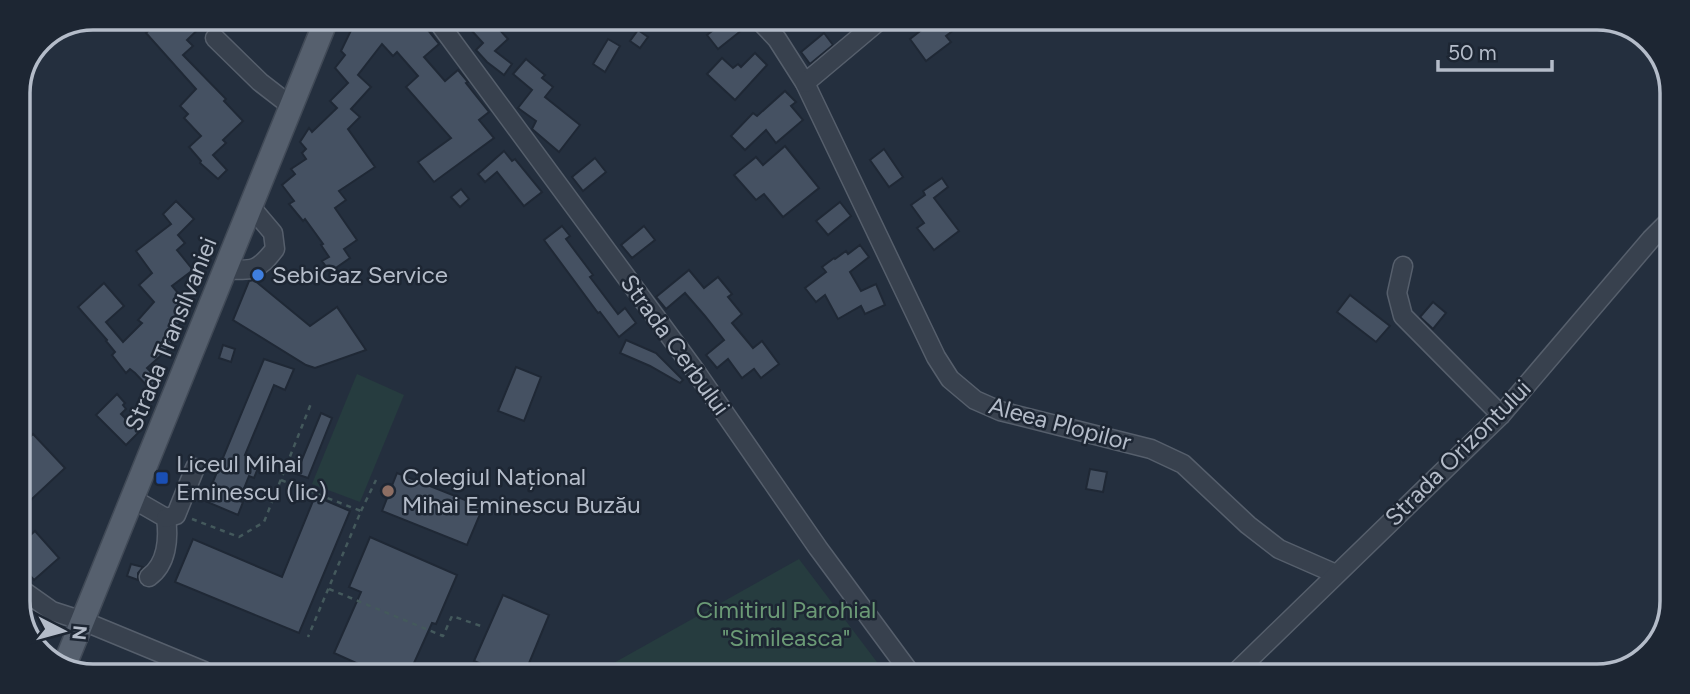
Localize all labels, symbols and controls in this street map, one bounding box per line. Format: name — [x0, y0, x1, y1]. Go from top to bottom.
scale bar — [1438, 28, 1552, 72]
text: 50 m — [1448, 40, 1497, 65]
street label: Strada Transilvaniei — [118, 233, 223, 435]
place label: SebiGaz Service — [272, 260, 448, 289]
marker: SebiGaz Service — [250, 267, 266, 283]
street label: Strada Cerbului — [615, 269, 736, 421]
street label: Strada Orizontului — [1379, 374, 1537, 532]
street label: Aleea Plopilor — [986, 391, 1134, 456]
place label: Liceul Mihai Eminescu (lic) — [176, 449, 327, 506]
place label: Colegiul Național Mihai Eminescu Buzău — [402, 462, 641, 519]
marker: Liceul Mihai Eminescu (lic) — [154, 470, 170, 486]
marker: Colegiul Național Mihai Eminescu Buzău — [380, 483, 396, 499]
park label: Cimitirul Parohial "Simileasca" — [696, 595, 876, 652]
north arrow — [28, 596, 98, 666]
text: N — [67, 624, 92, 641]

